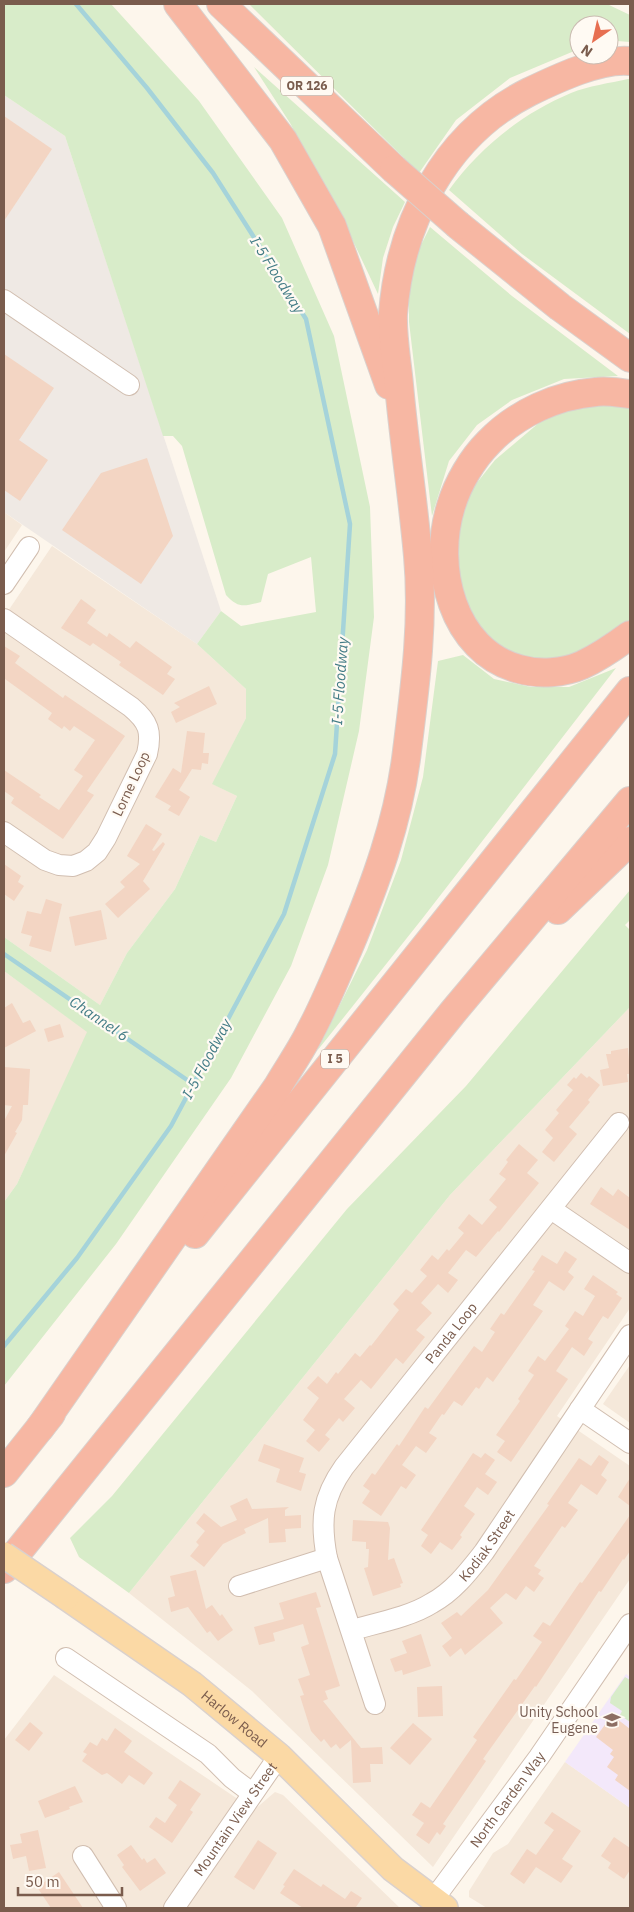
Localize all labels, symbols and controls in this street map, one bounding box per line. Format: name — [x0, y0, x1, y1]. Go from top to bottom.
north arrow — [569, 15, 619, 65]
text: N — [577, 40, 596, 61]
road number: OR 126 — [281, 76, 333, 95]
water label: I-5 Floodway — [246, 232, 309, 318]
water label: I-5 Floodway — [327, 636, 352, 725]
street label: Lorne Loop — [108, 749, 154, 819]
water label: Channel 6 — [66, 992, 133, 1045]
water label: I-5 Floodway — [178, 1015, 236, 1102]
road number: I 5 — [321, 1050, 349, 1068]
street label: Panda Loop — [421, 1299, 481, 1367]
street label: Kodiak Street — [455, 1506, 519, 1585]
street label: Harlow Road — [198, 1686, 271, 1752]
place label: Unity School Eugene — [519, 1703, 598, 1737]
school or university icon: Unity School Eugene — [602, 1710, 622, 1730]
street label: North Garden Way — [466, 1748, 549, 1851]
street label: Mountain View Street — [190, 1759, 281, 1880]
scale bar — [18, 1864, 121, 1896]
text: 50 m — [25, 1872, 60, 1891]

